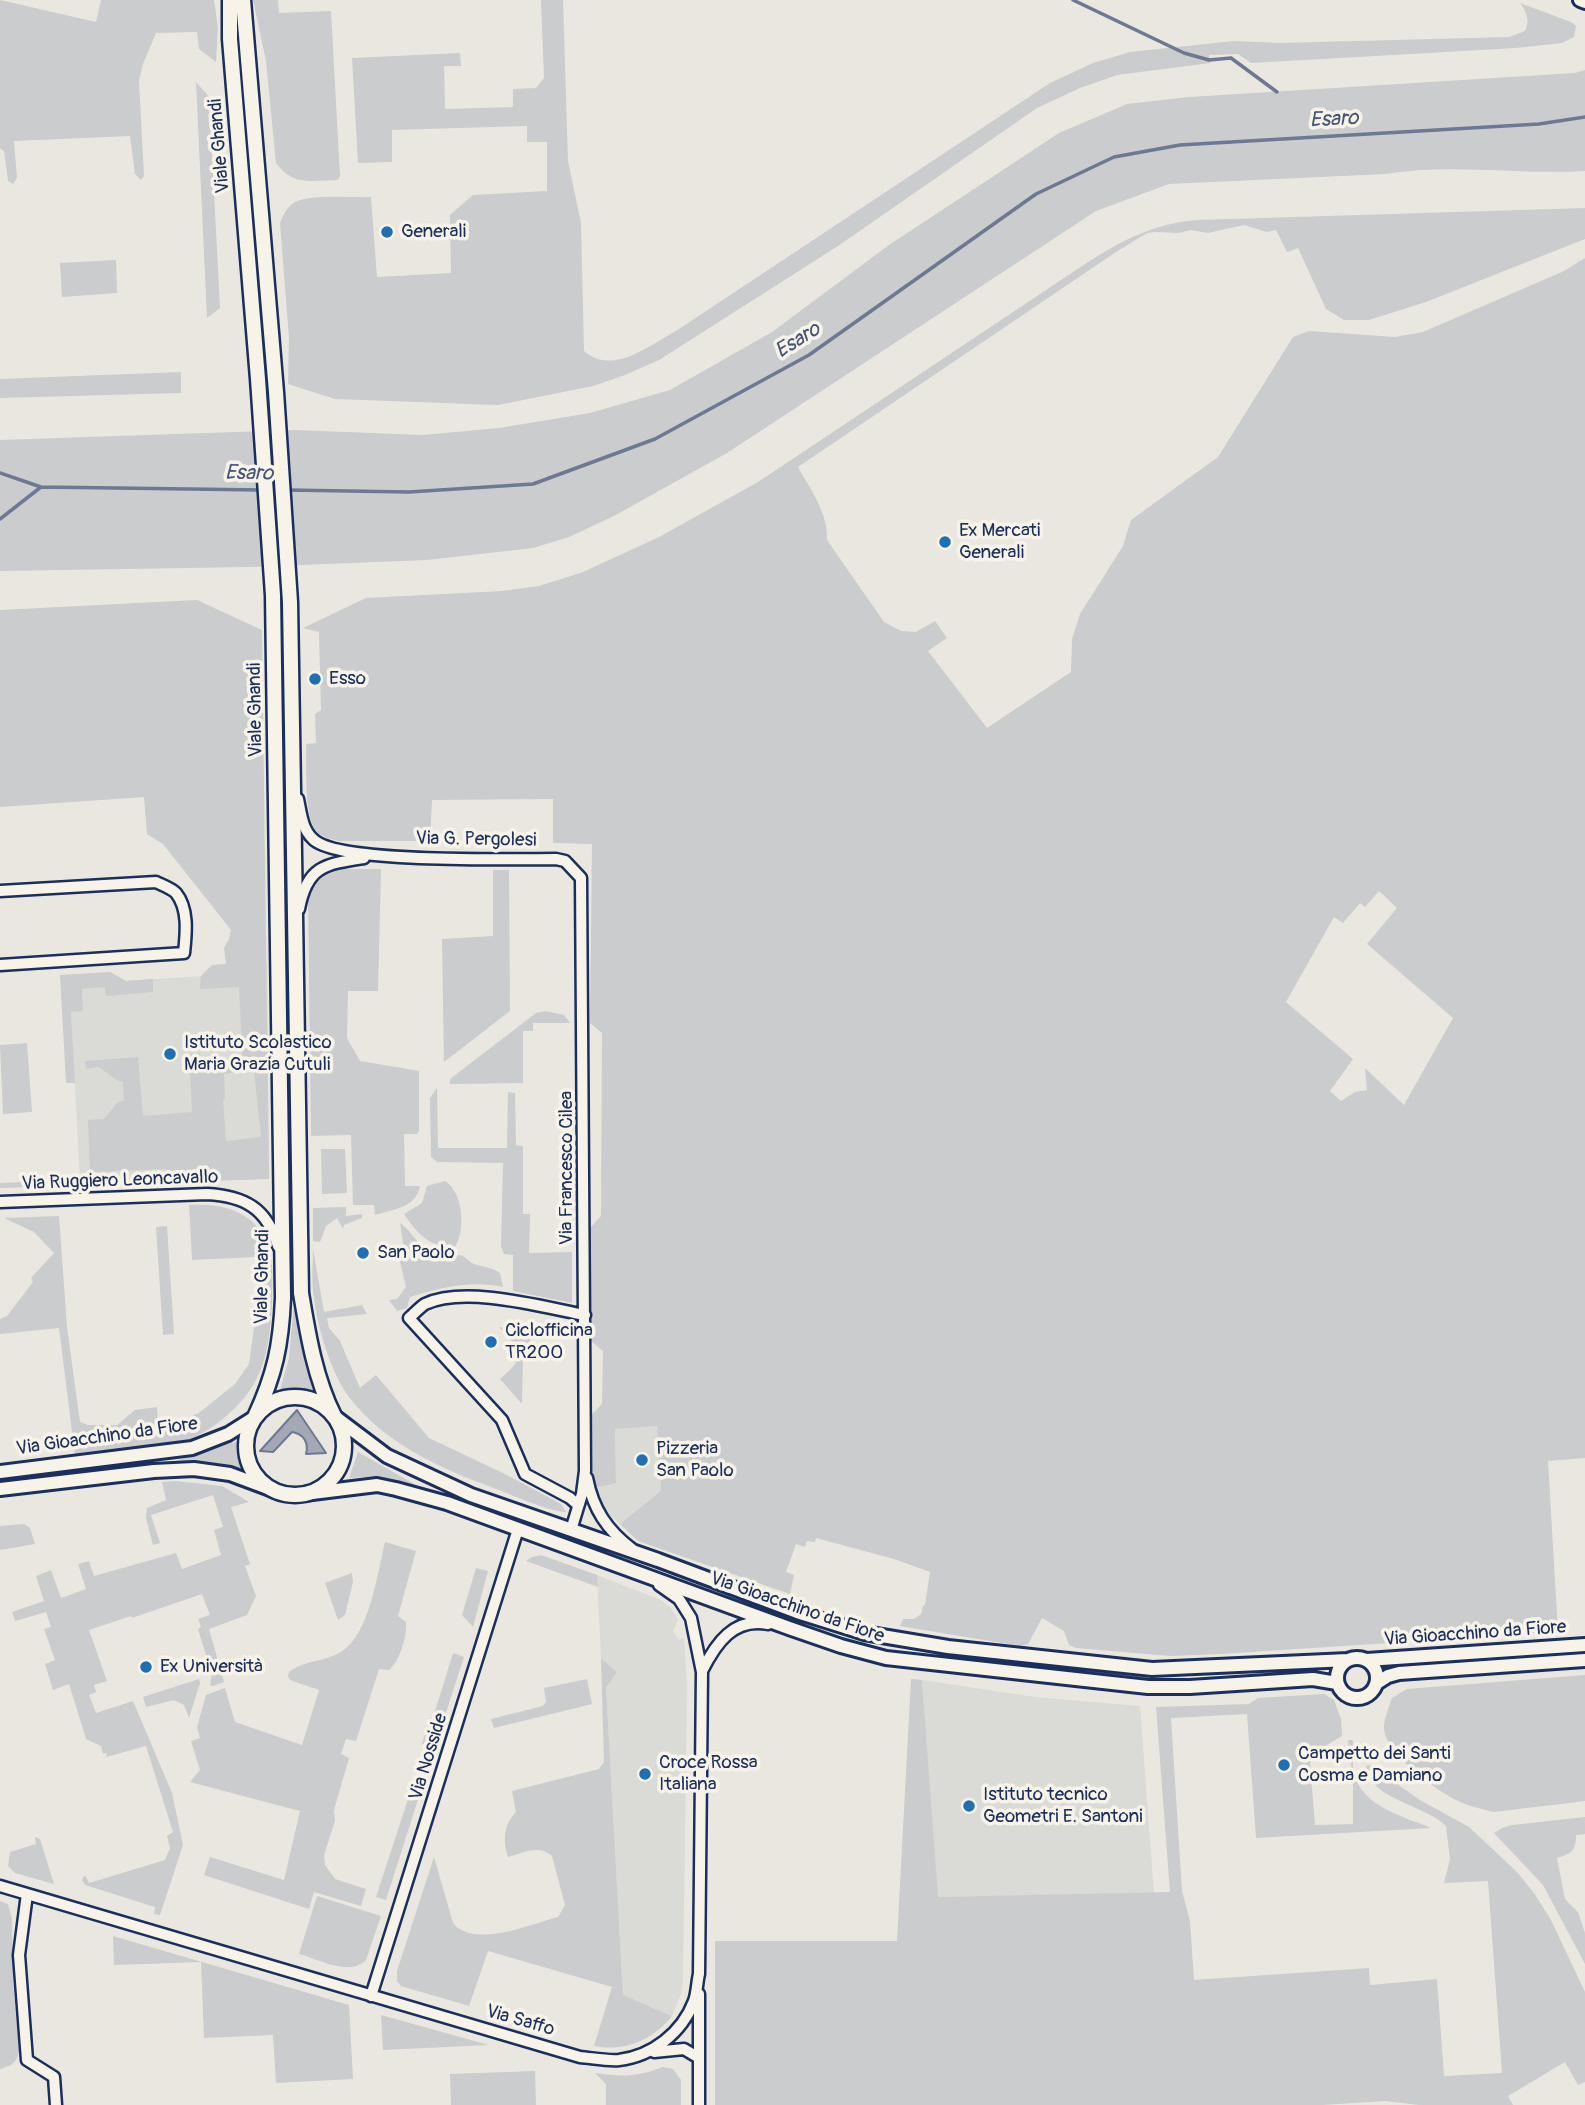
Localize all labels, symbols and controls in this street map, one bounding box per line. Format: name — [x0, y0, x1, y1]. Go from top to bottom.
street label: Viale Ghandi — [205, 98, 235, 194]
water label: Esaro — [1309, 106, 1359, 134]
place label: Generali — [401, 221, 466, 243]
marker: Generali — [379, 224, 395, 240]
water label: Esaro — [771, 317, 825, 365]
water label: Esaro — [225, 461, 273, 487]
place label: Ex Mercati Generali — [959, 520, 1040, 564]
marker: Ex Mercati Generali — [937, 534, 953, 550]
street label: Viale Ghandi — [244, 662, 268, 758]
place label: Esso — [329, 668, 366, 690]
marker: Esso — [307, 671, 323, 687]
street label: Via G. Pergolesi — [415, 828, 537, 852]
place label: Istituto Scolastico Maria Grazia Cutuli — [184, 1032, 332, 1076]
marker: Istituto Scolastico Maria Grazia Cutuli — [162, 1046, 178, 1062]
street label: Via Francesco Cilea — [556, 1091, 578, 1245]
street label: Via Ruggiero Leoncavallo — [21, 1166, 219, 1196]
street label: Viale Ghandi — [251, 1229, 275, 1325]
place label: San Paolo — [377, 1242, 455, 1264]
marker: San Paolo — [355, 1245, 371, 1261]
place label: Ciclofficina TR200 — [505, 1320, 593, 1364]
marker: Ciclofficina TR200 — [483, 1334, 499, 1350]
street label: Via Gioacchino da Fiore — [15, 1413, 199, 1461]
place label: Pizzeria San Paolo — [656, 1438, 734, 1482]
marker: Pizzeria San Paolo — [634, 1452, 650, 1468]
street label: Via Gioacchino da Fiore — [707, 1567, 887, 1649]
street label: Via Gioacchino da Fiore — [1383, 1616, 1567, 1652]
place label: Ex Università — [160, 1656, 263, 1678]
marker: Ex Università — [138, 1659, 154, 1675]
street label: Via Nosside — [405, 1711, 453, 1803]
place label: Campetto dei Santi Cosma e Damiano — [1298, 1743, 1451, 1787]
place label: Croce Rossa Italiana — [659, 1752, 757, 1796]
marker: Campetto dei Santi Cosma e Damiano — [1276, 1757, 1292, 1773]
marker: Croce Rossa Italiana — [637, 1766, 653, 1782]
place label: Istituto tecnico Geometri E. Santoni — [983, 1784, 1143, 1828]
marker: Istituto tecnico Geometri E. Santoni — [961, 1798, 977, 1814]
street label: Via Saffo — [483, 2000, 557, 2042]

